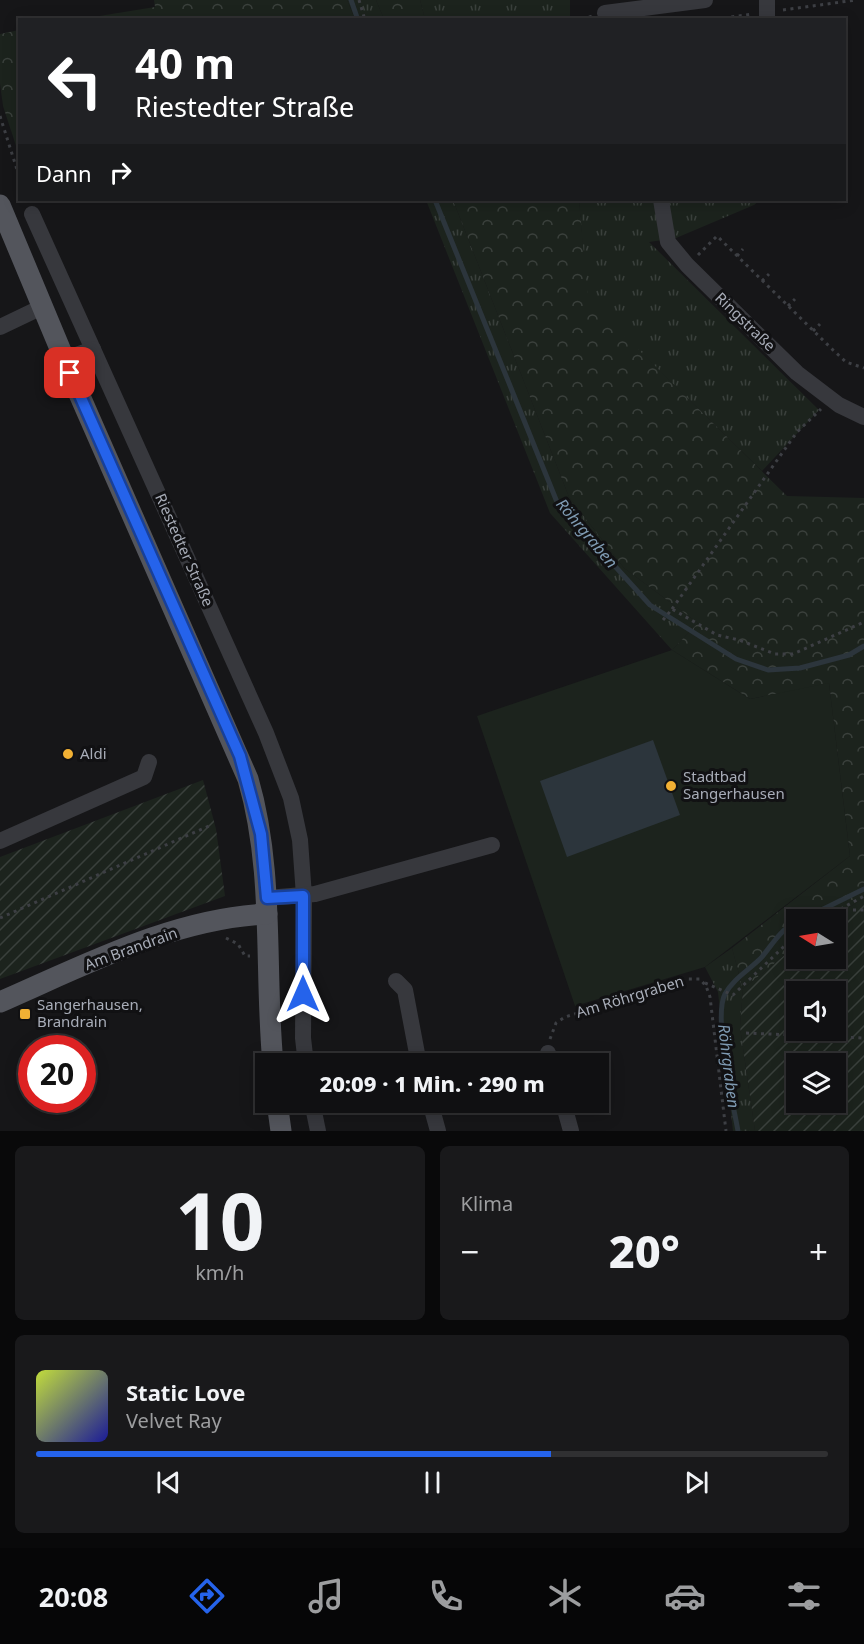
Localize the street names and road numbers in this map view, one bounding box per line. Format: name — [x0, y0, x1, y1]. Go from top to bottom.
street label: Ringstraße — [711, 288, 780, 355]
street label: Riestedter Straße — [151, 490, 219, 609]
street label: Am Brandrain — [81, 922, 180, 974]
street label: Am Röhrgraben — [573, 970, 686, 1022]

